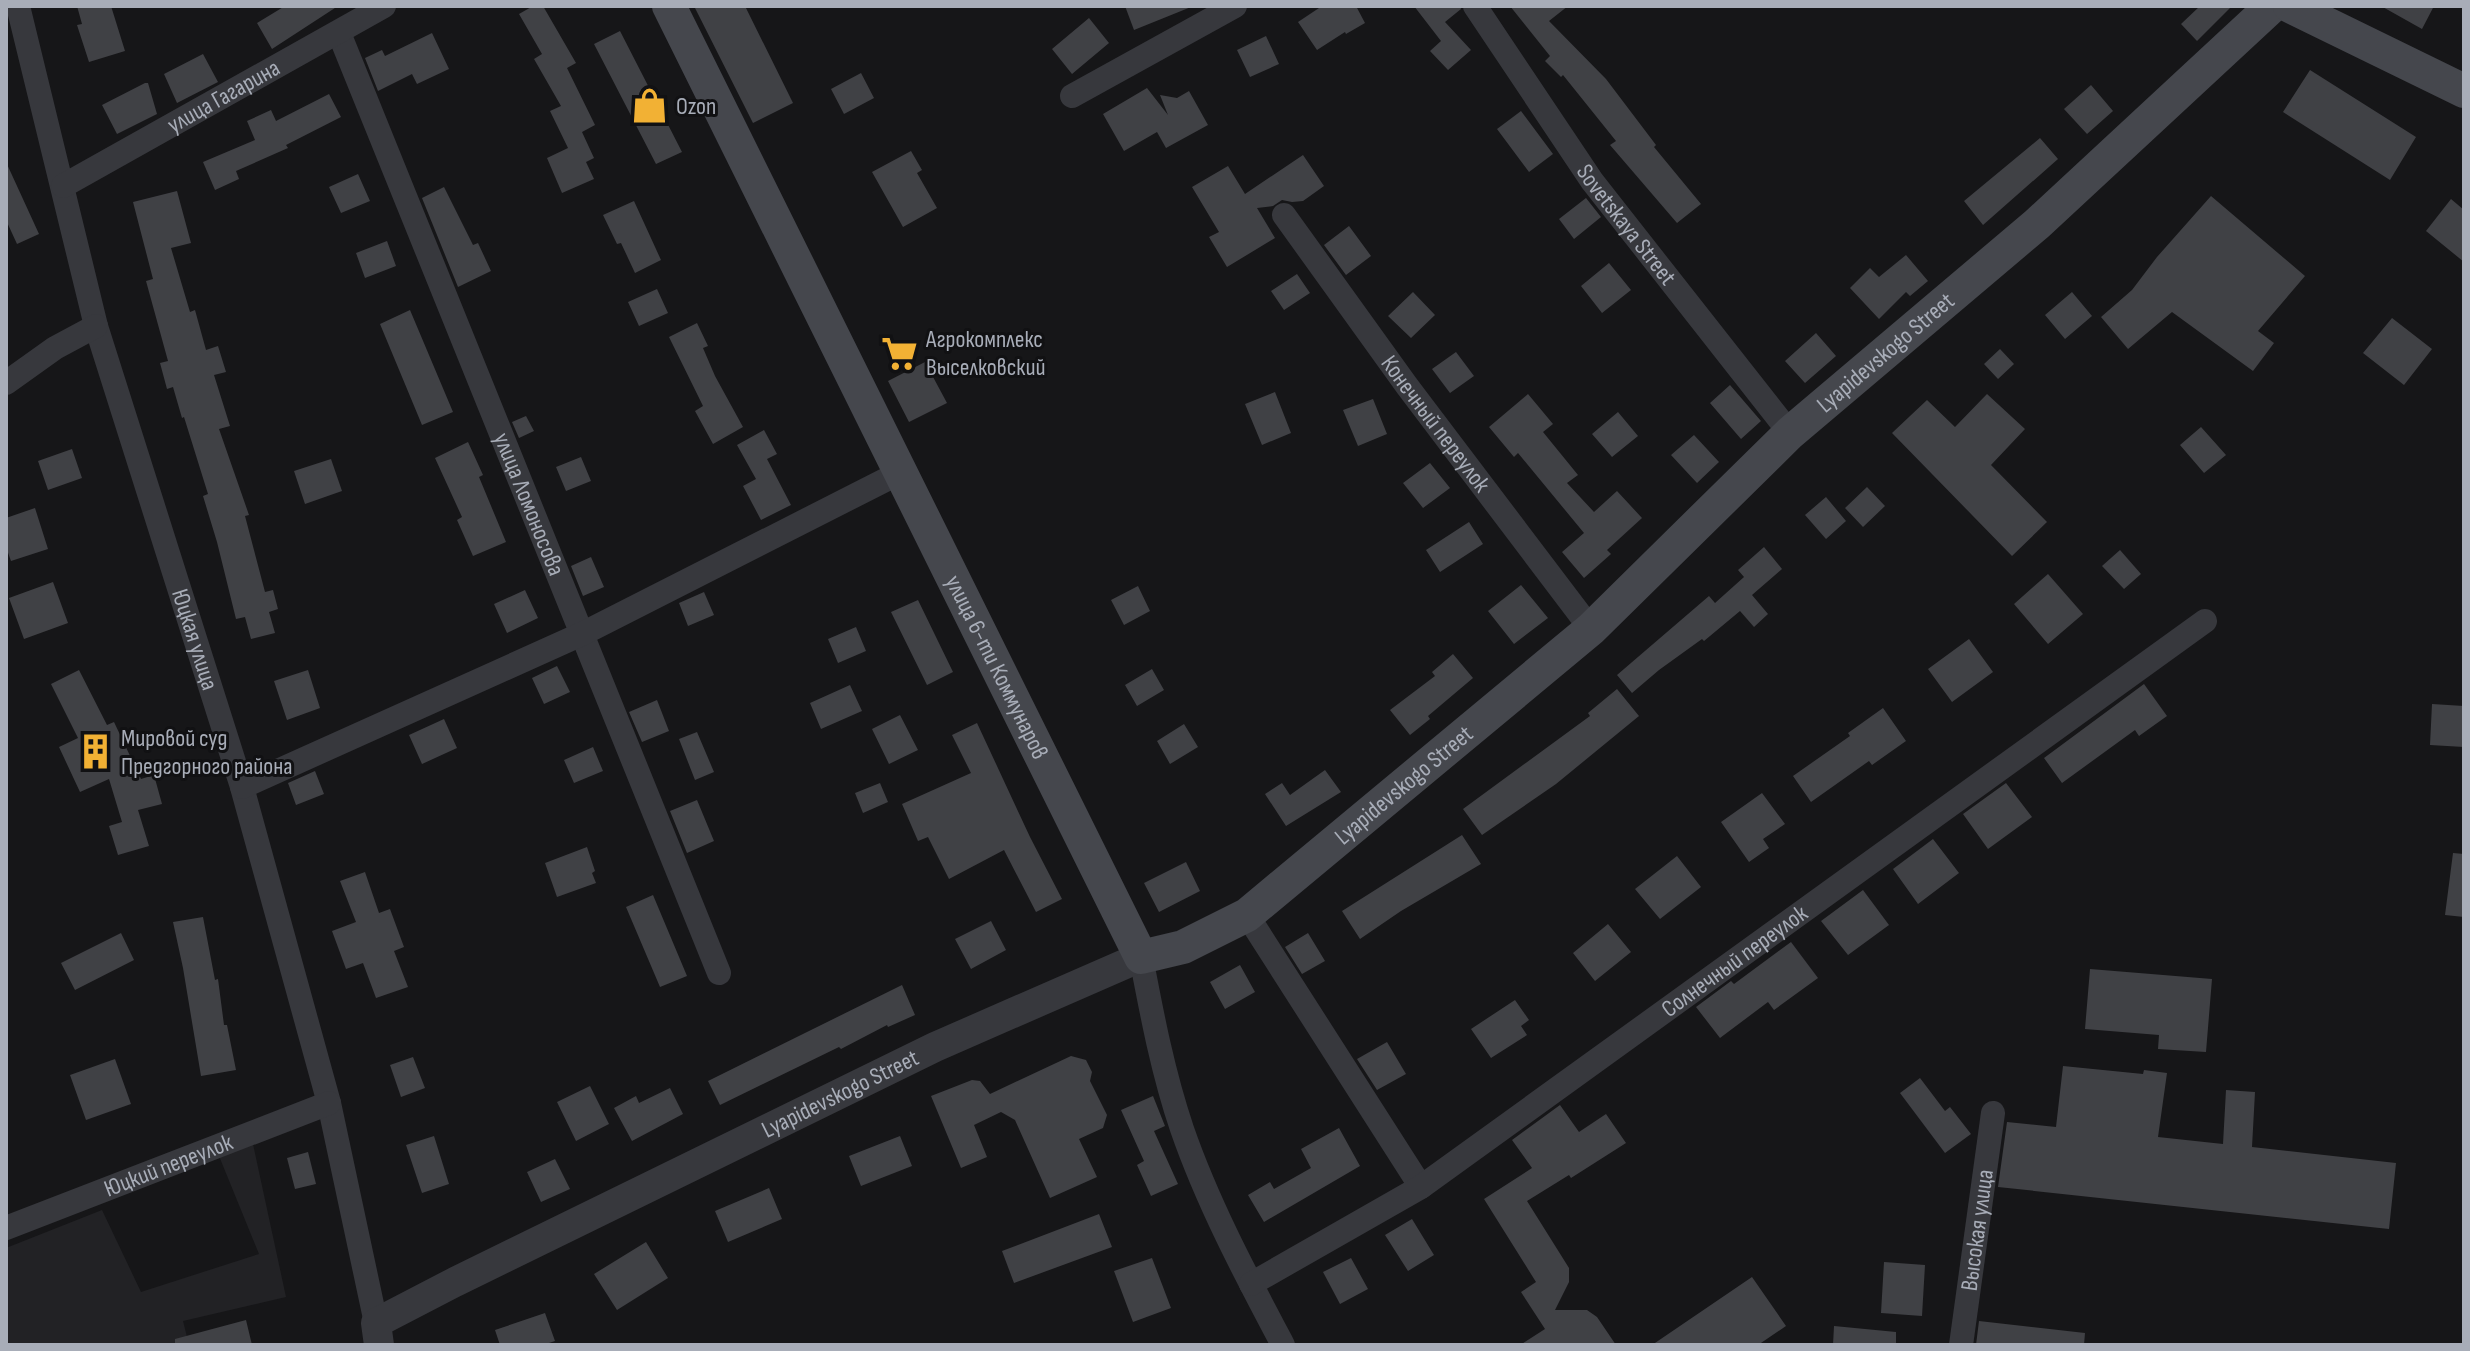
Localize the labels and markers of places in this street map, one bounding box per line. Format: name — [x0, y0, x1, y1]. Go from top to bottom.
shop icon: Ozon — [631, 87, 669, 125]
place label: Ozon — [676, 92, 716, 121]
place label: Агрокомплекс Выселковский — [925, 325, 1045, 382]
supermarket icon: Агрокомплекс Выселковский — [881, 334, 919, 372]
place label: Мировой суд Предгорного района — [121, 724, 292, 781]
building icon: Мировой суд Предгорного района — [76, 733, 114, 771]

